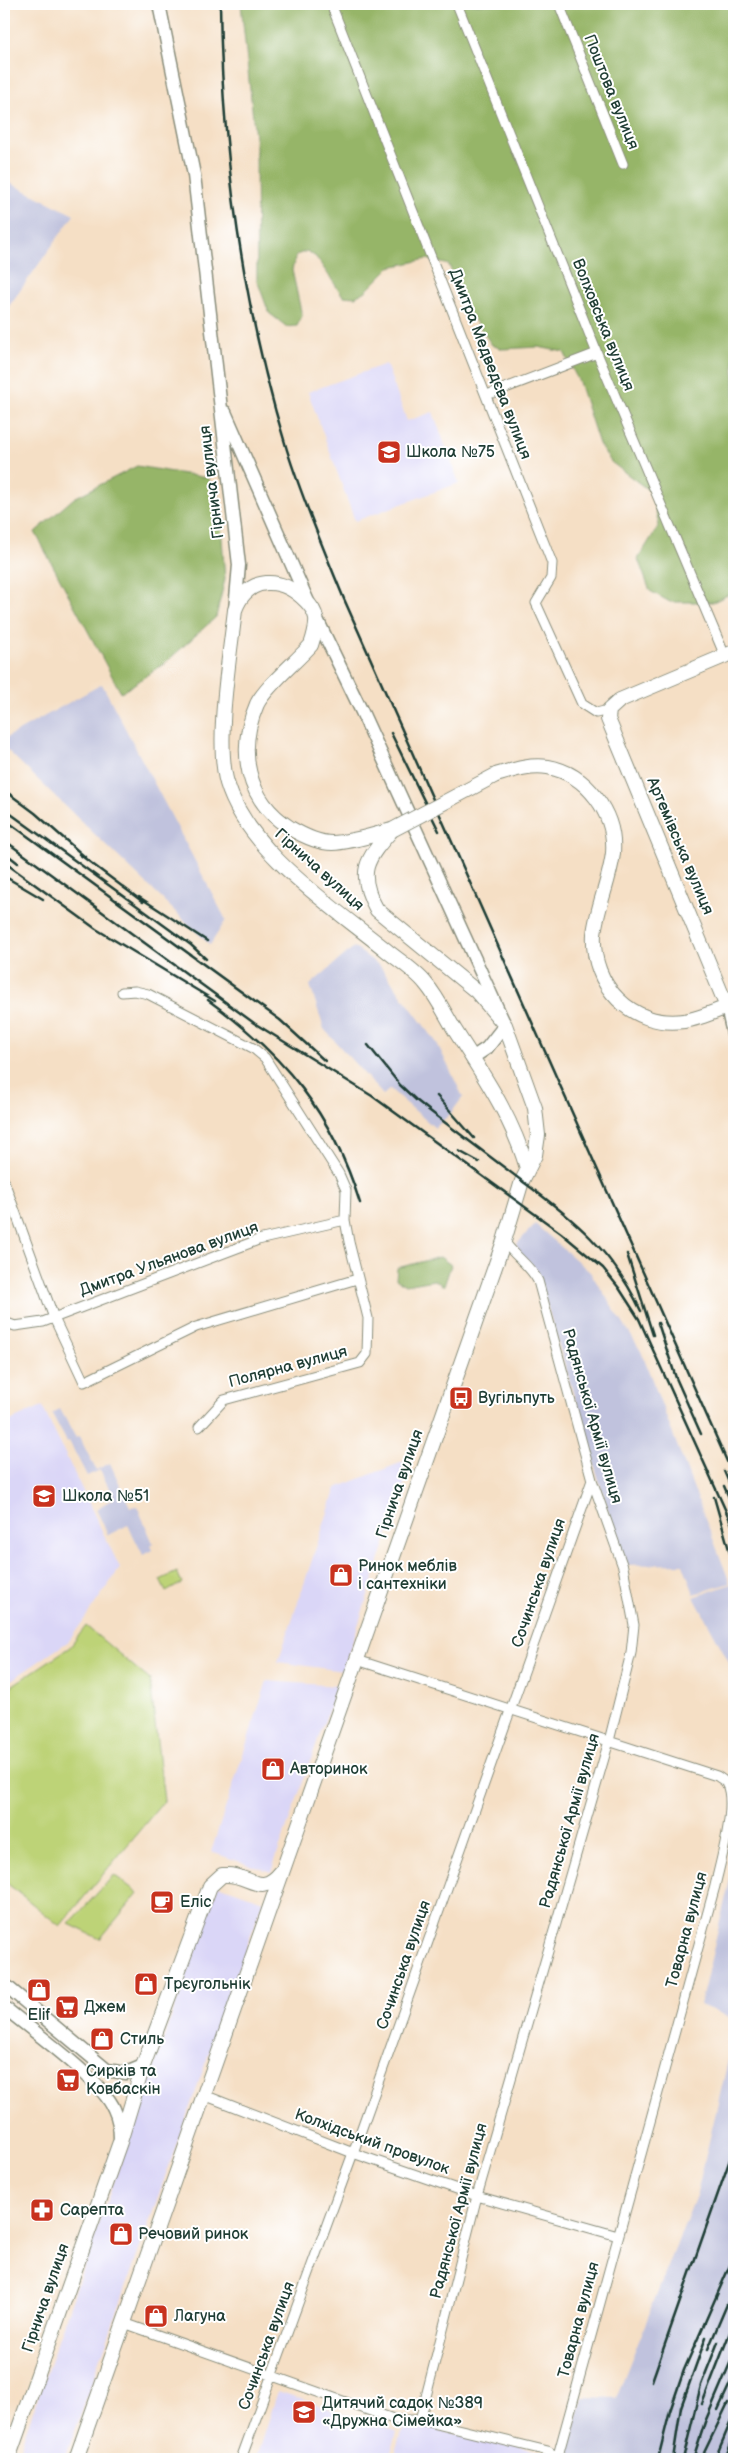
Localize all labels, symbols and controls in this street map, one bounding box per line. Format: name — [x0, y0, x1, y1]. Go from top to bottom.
street label: Поштова вулиця — [579, 32, 643, 152]
street label: Волховська вулиця — [568, 256, 638, 394]
street label: Дмитра Медведєва вулиця — [445, 266, 535, 462]
street label: Гірнича вулиця — [196, 424, 228, 540]
school or university icon: Школа №75 — [376, 439, 402, 465]
place label: Школа №75 — [406, 443, 495, 462]
street label: Артемівська вулиця — [642, 773, 718, 918]
street label: Гірнича вулиця — [270, 825, 368, 915]
street label: Дмитра Ульянова вулиця — [77, 1218, 261, 1300]
street label: Радянської Армії вулиця — [558, 1326, 626, 1506]
street label: Полярна вулиця — [227, 1342, 350, 1392]
bus stop icon: Вугільпуть — [448, 1385, 474, 1411]
place label: Вугільпуть — [478, 1389, 555, 1408]
street label: Гірнича вулиця — [372, 1427, 428, 1541]
school or university icon: Школа №51 — [31, 1483, 57, 1509]
place label: Школа №51 — [62, 1487, 149, 1506]
street label: Сочинська вулиця — [508, 1516, 570, 1650]
place label: Ринок меблів і сантехніки — [358, 1557, 458, 1594]
shop icon: Ринок меблів і сантехніки — [328, 1562, 354, 1588]
street label: Радянської Армії вулиця — [536, 1731, 604, 1911]
shop icon: Авторинок — [260, 1756, 286, 1782]
place label: Авторинок — [289, 1760, 368, 1779]
street label: Товарна вулиця — [662, 1870, 712, 1990]
cafe icon: Еліс — [149, 1889, 175, 1915]
place label: Еліс — [180, 1893, 211, 1912]
street label: Сочинська вулиця — [373, 1898, 435, 2032]
shop icon: Трєугольнік — [133, 1971, 159, 1997]
place label: Трєугольнік — [164, 1975, 251, 1994]
shop icon: Elif — [26, 1977, 52, 2003]
supermarket icon: Джем — [54, 1994, 80, 2020]
place label: Джем — [84, 1998, 126, 2017]
place label: Elif — [28, 2006, 50, 2025]
shop icon: Стиль — [89, 2026, 115, 2052]
place label: Стиль — [120, 2030, 164, 2049]
place label: Сирків та Ковбаскін — [86, 2062, 161, 2099]
supermarket icon: Сирків та Ковбаскін — [55, 2067, 81, 2093]
street label: Колхідський провулок — [292, 2105, 453, 2179]
street label: Радянської Армії вулиця — [426, 2121, 492, 2301]
pharmacy icon: Сарепта — [29, 2197, 55, 2223]
place label: Сарепта — [60, 2201, 125, 2220]
shop icon: Речовий ринок — [108, 2221, 134, 2247]
place label: Речовий ринок — [138, 2225, 249, 2244]
street label: Гірнича вулиця — [18, 2241, 74, 2355]
street label: Товарна вулиця — [554, 2260, 604, 2380]
street label: Сочинська вулиця — [235, 2279, 299, 2413]
shop icon: Лагуна — [143, 2303, 169, 2329]
place label: Лагуна — [173, 2307, 226, 2326]
place label: Дитячий садок №389 «Дружна Сімейка» — [322, 2394, 483, 2431]
school or university icon: Дитячий садок №389 «Дружна Сімейка» — [291, 2399, 317, 2425]

